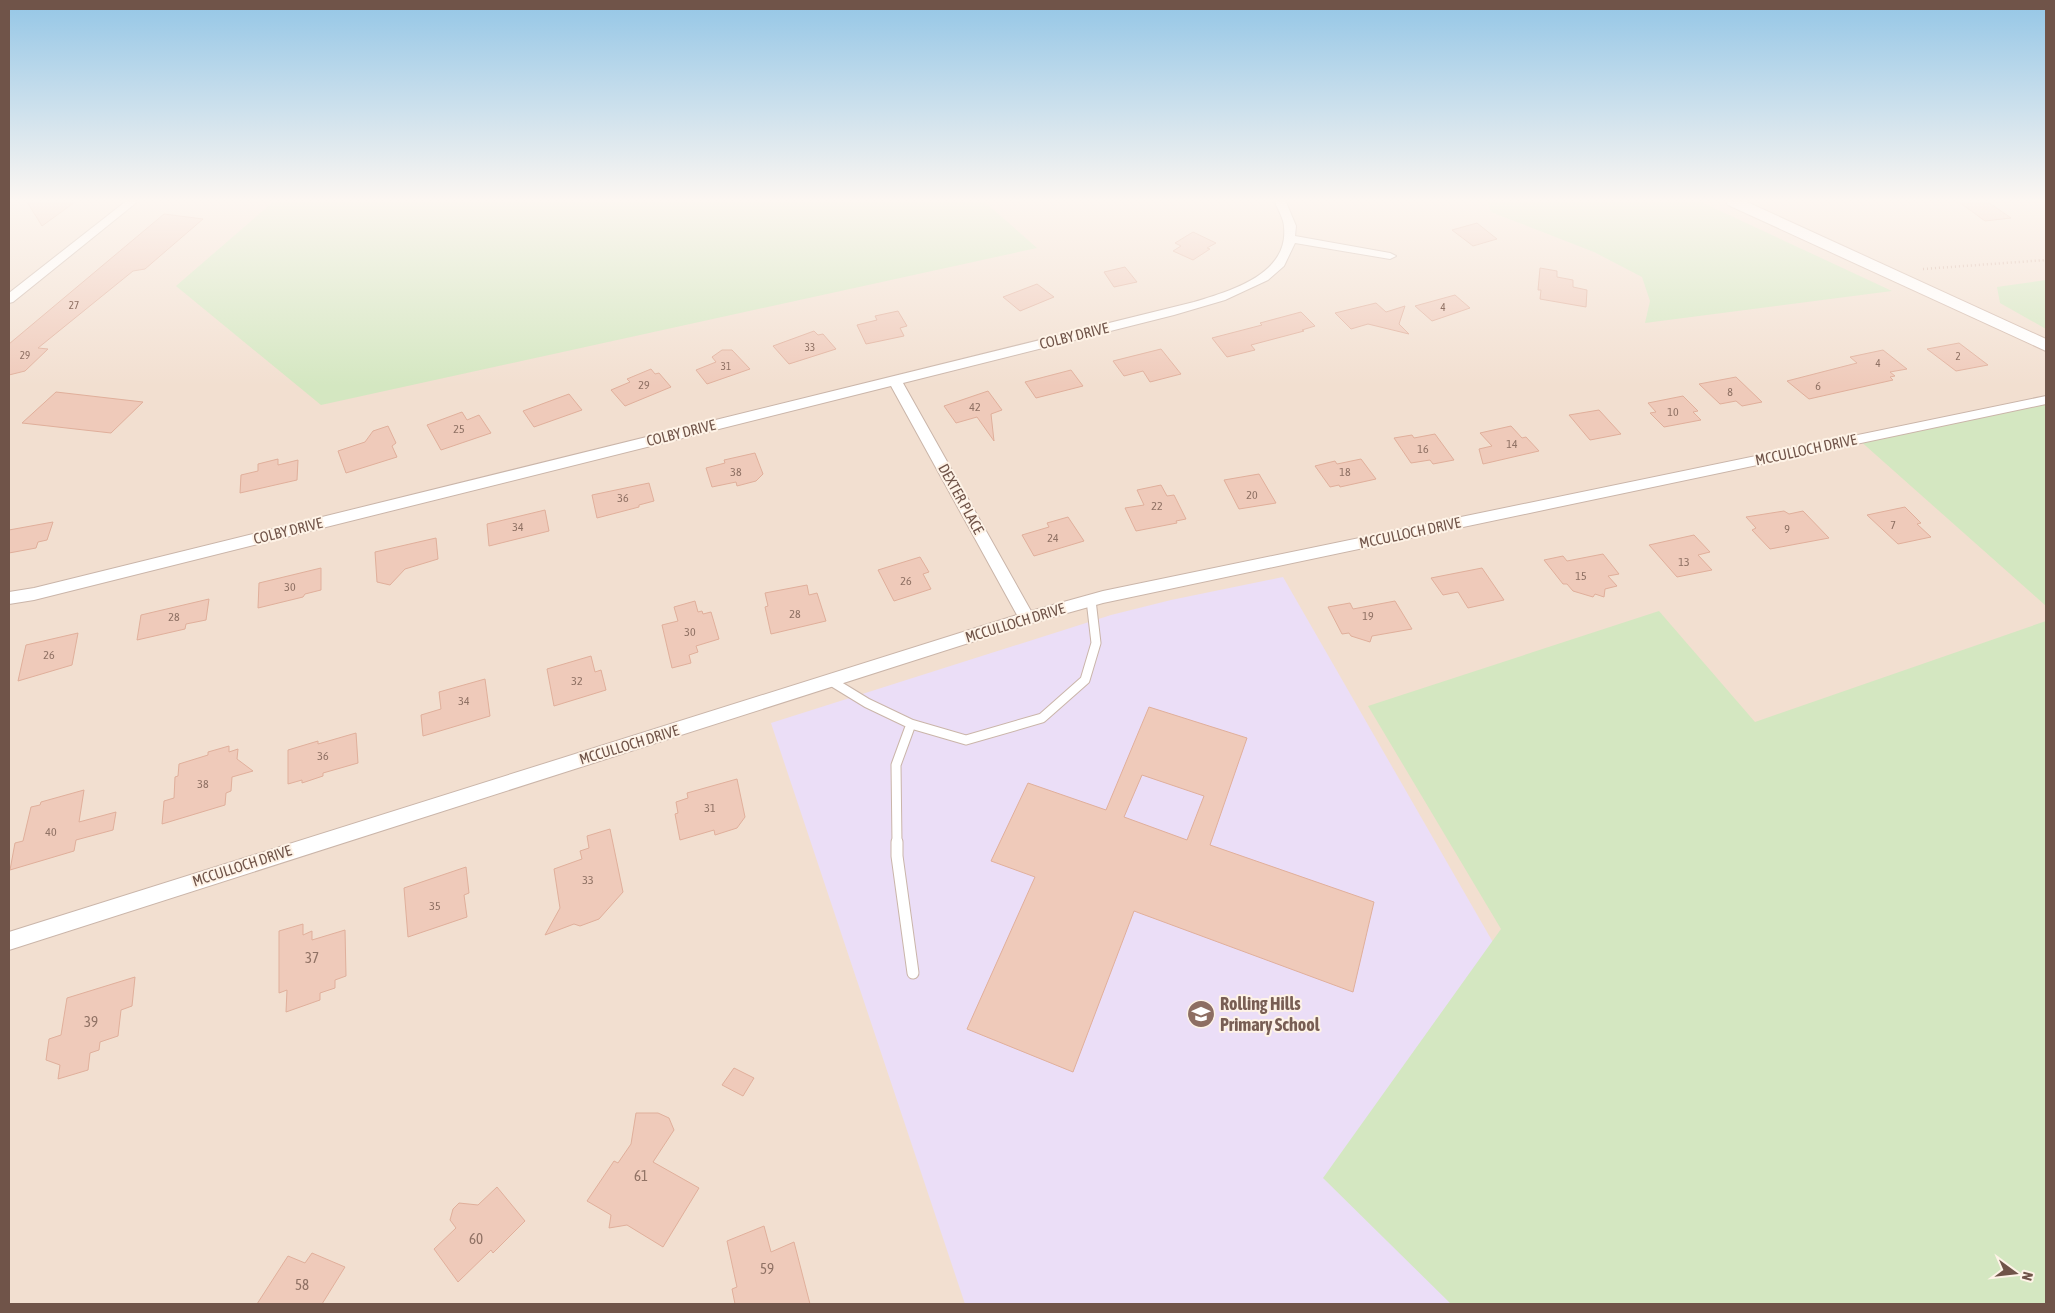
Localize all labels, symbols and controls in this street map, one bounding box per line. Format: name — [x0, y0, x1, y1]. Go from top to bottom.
house number: 27 — [69, 299, 79, 311]
house number: 4 — [1440, 301, 1446, 313]
street label: COLBY DRIVE — [1038, 319, 1111, 352]
house number: 33 — [805, 341, 815, 353]
house number: 29 — [20, 349, 30, 361]
house number: 2 — [1955, 350, 1961, 362]
house number: 4 — [1875, 357, 1881, 369]
house number: 31 — [721, 360, 731, 372]
house number: 29 — [638, 378, 650, 392]
house number: 6 — [1815, 379, 1821, 393]
house number: 8 — [1727, 385, 1733, 399]
house number: 42 — [969, 400, 981, 414]
house number: 10 — [1667, 405, 1679, 419]
street label: COLBY DRIVE — [645, 416, 718, 449]
house number: 25 — [453, 422, 465, 436]
street label: MCCULLOCH DRIVE — [1754, 430, 1859, 469]
house number: 14 — [1506, 437, 1518, 451]
house number: 16 — [1417, 442, 1429, 456]
street label: DEXTER PLACE — [935, 461, 988, 537]
house number: 38 — [730, 465, 742, 479]
house number: 18 — [1339, 465, 1351, 479]
house number: 20 — [1246, 488, 1258, 502]
house number: 36 — [617, 491, 629, 505]
house number: 22 — [1151, 499, 1163, 513]
street label: MCCULLOCH DRIVE — [1358, 513, 1463, 552]
street label: COLBY DRIVE — [252, 514, 325, 547]
house number: 7 — [1890, 518, 1896, 532]
house number: 34 — [512, 520, 524, 534]
house number: 9 — [1784, 522, 1790, 536]
house number: 24 — [1047, 531, 1059, 545]
house number: 13 — [1678, 555, 1690, 569]
house number: 15 — [1575, 569, 1587, 583]
house number: 26 — [900, 574, 912, 588]
house number: 30 — [284, 580, 296, 594]
street label: MCCULLOCH DRIVE — [963, 599, 1067, 646]
house number: 28 — [789, 607, 801, 621]
house number: 19 — [1362, 609, 1374, 623]
house number: 28 — [168, 610, 180, 624]
house number: 30 — [684, 625, 696, 639]
house number: 26 — [43, 648, 55, 662]
house number: 32 — [571, 674, 583, 688]
house number: 34 — [458, 694, 470, 708]
street label: MCCULLOCH DRIVE — [577, 721, 681, 768]
house number: 36 — [317, 749, 329, 763]
house number: 38 — [197, 777, 209, 791]
house number: 31 — [704, 801, 716, 815]
house number: 40 — [45, 825, 57, 839]
street label: MCCULLOCH DRIVE — [190, 841, 294, 890]
house number: 33 — [582, 873, 594, 887]
house number: 35 — [429, 899, 441, 913]
house number: 37 — [305, 949, 319, 966]
place label: Rolling Hills Primary School — [1220, 993, 1320, 1035]
school or university icon: Rolling Hills Primary School — [1186, 999, 1216, 1029]
house number: 39 — [84, 1013, 98, 1030]
house number: 61 — [634, 1167, 648, 1184]
house number: 60 — [469, 1230, 483, 1247]
north arrow — [1990, 1248, 2040, 1298]
house number: 59 — [760, 1260, 774, 1277]
text: N — [2019, 1270, 2036, 1282]
house number: 58 — [295, 1276, 309, 1293]

